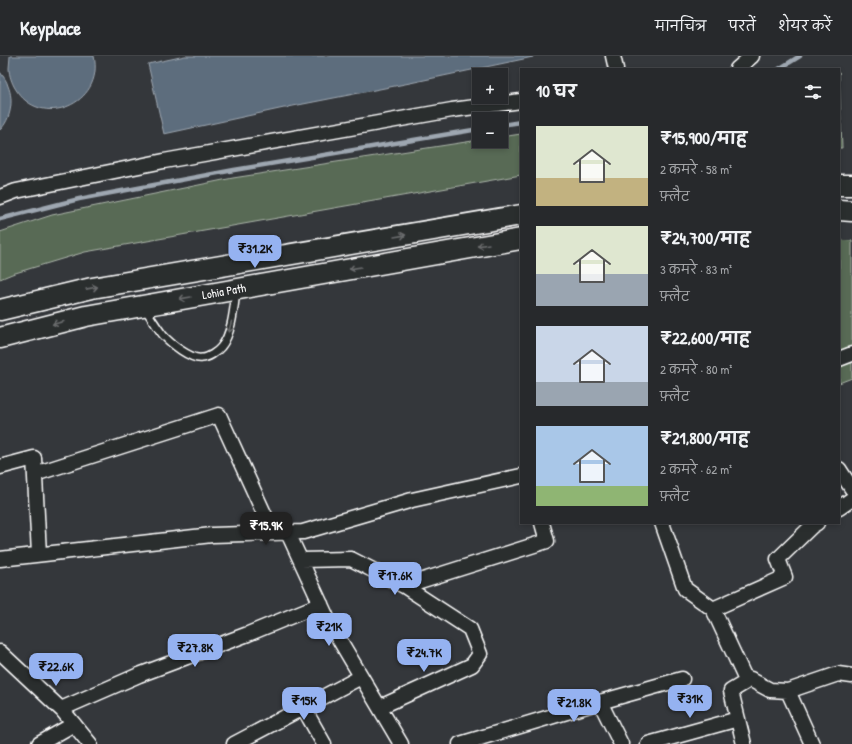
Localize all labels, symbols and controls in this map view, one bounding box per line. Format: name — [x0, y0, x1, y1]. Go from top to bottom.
text: Keyplace — [20, 15, 81, 41]
text: मानचित्र — [655, 16, 706, 35]
text: परतें — [728, 16, 756, 35]
text: शेयर करें — [778, 16, 832, 35]
map controls — [472, 68, 508, 148]
button: + — [472, 68, 508, 104]
text: 10 घर — [536, 79, 576, 102]
icon: filters — [802, 81, 824, 103]
button: − — [472, 112, 508, 148]
text: ₹15,900/माह — [660, 126, 747, 149]
icon: home — [568, 142, 616, 190]
text: 2 कमरे · 58 m² — [660, 160, 732, 178]
text: फ़्लैट — [660, 187, 690, 205]
text: ₹24,700/माह — [660, 226, 750, 249]
one-way arrow — [393, 232, 406, 240]
pin: ₹31.2K — [222, 235, 288, 269]
text: ₹31.2K — [237, 239, 273, 257]
one-way arrow — [476, 242, 489, 250]
icon: home — [568, 242, 616, 290]
text: 3 कमरे · 83 m² — [660, 260, 732, 278]
one-way arrow — [348, 264, 361, 272]
street label: Lohia Path — [201, 279, 247, 303]
one-way arrow — [85, 283, 98, 291]
text: फ़्लैट — [660, 287, 690, 305]
one-way arrow — [179, 294, 192, 302]
one-way arrow — [51, 320, 64, 327]
one-way arrow — [225, 321, 233, 334]
text: ₹22,600/माह — [660, 326, 750, 349]
icon: home — [568, 342, 616, 390]
text: 2 कमरे · 80 m² — [660, 360, 732, 378]
text: फ़्लैट — [660, 387, 690, 405]
text: ₹21,800/माह — [660, 426, 749, 449]
icon: home — [568, 442, 616, 490]
text: 2 कमरे · 62 m² — [660, 460, 732, 478]
text: फ़्लैट — [660, 487, 690, 505]
pin: ₹15.9K — [233, 512, 299, 546]
text: ₹15.9K — [249, 516, 283, 534]
pin: ₹17.6K — [362, 562, 428, 596]
text: ₹17.6K — [378, 566, 412, 584]
pin: ₹21K — [305, 613, 353, 647]
text: ₹21K — [316, 617, 342, 635]
pin: ₹27.8K — [162, 634, 228, 668]
text: ₹27.8K — [177, 638, 213, 656]
pin: ₹24.7K — [391, 639, 457, 673]
text: ₹24.7K — [406, 643, 442, 661]
pin: ₹22.6K — [23, 653, 89, 687]
text: ₹22.6K — [38, 657, 74, 675]
pin: ₹31K — [666, 685, 714, 719]
pin: ₹15K — [280, 687, 328, 721]
pin: ₹21.8K — [541, 689, 607, 723]
text: ₹31K — [677, 689, 703, 707]
text: ₹15K — [291, 691, 317, 709]
text: ₹21.8K — [557, 693, 591, 711]

